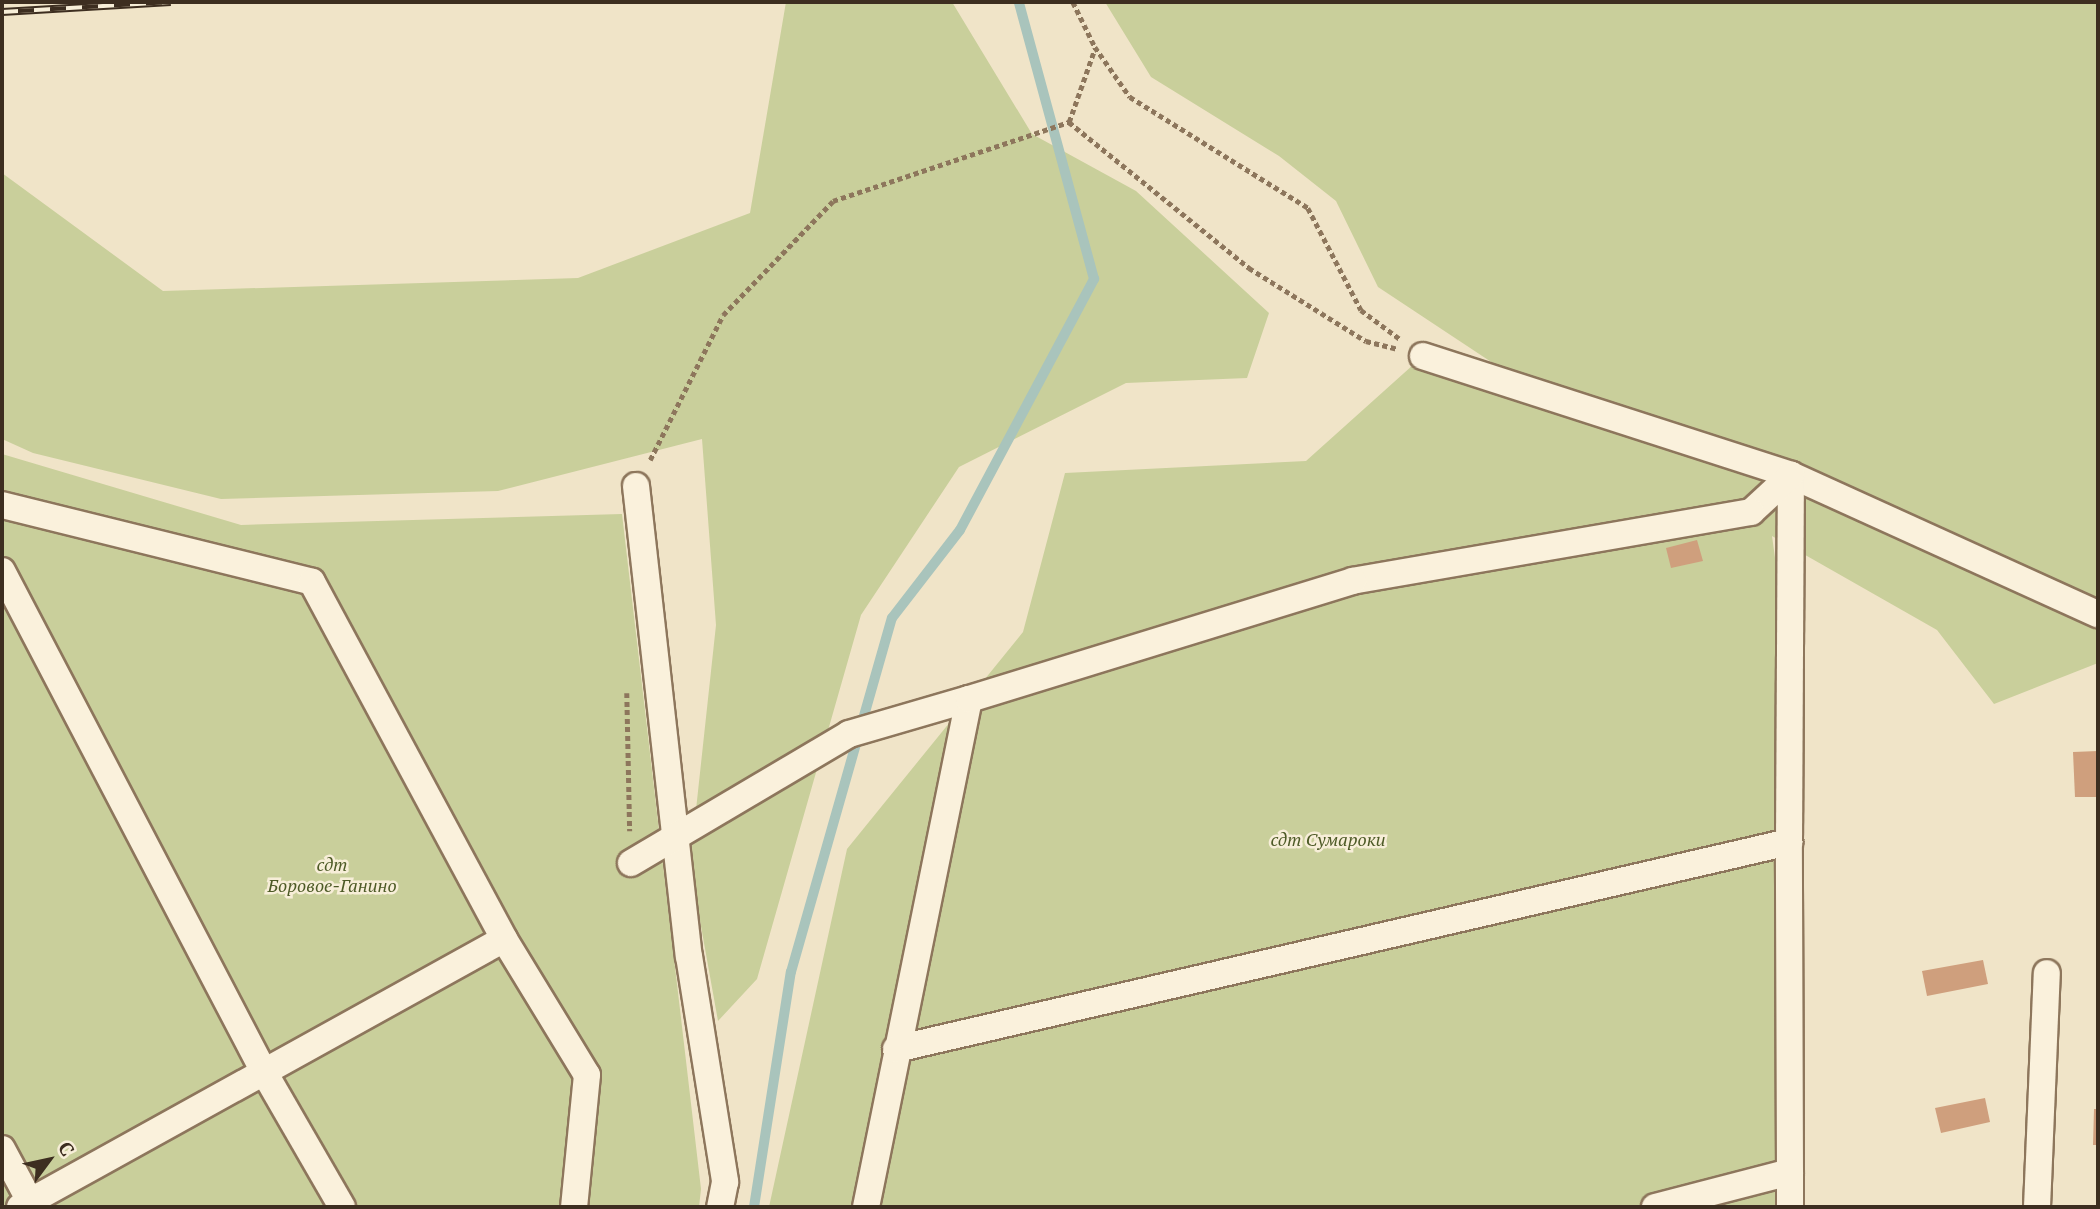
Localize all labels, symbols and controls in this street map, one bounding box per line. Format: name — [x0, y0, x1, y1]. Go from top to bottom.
park label: сдт Сумароки — [1270, 828, 1386, 850]
park label: сдт Боровое-Ганино — [267, 854, 397, 896]
north arrow — [14, 1125, 84, 1195]
text: С — [53, 1136, 81, 1160]

